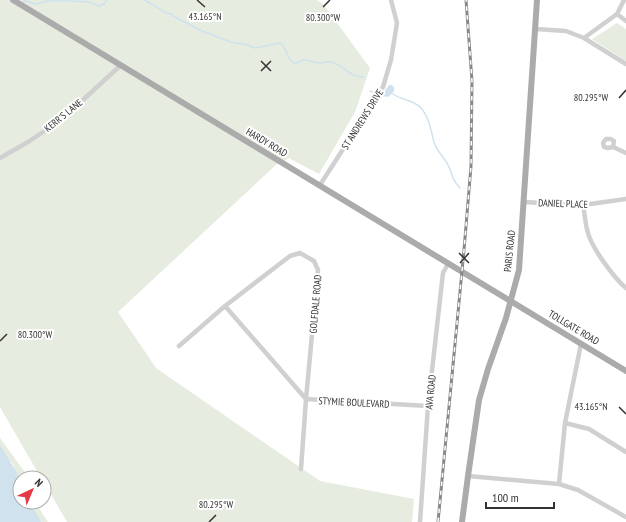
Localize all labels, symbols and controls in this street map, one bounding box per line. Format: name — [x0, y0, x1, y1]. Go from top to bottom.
text: 43.165°N — [188, 10, 222, 23]
text: 80.300°W — [306, 11, 340, 24]
street label: ST ANDREWS DRIVE — [339, 86, 386, 152]
text: 80.295°W — [574, 91, 608, 104]
street label: KERR'S LANE — [42, 96, 85, 135]
street label: HARDY ROAD — [244, 125, 290, 160]
street label: DANIEL PLACE — [538, 196, 588, 211]
street label: PARIS ROAD — [501, 229, 518, 273]
street label: GOLFDALE ROAD — [306, 274, 325, 334]
street label: TOLLGATE ROAD — [546, 307, 602, 348]
text: 80.300°W — [18, 328, 52, 341]
street label: AVA ROAD — [422, 374, 439, 410]
street label: STYMIE BOULEVARD — [318, 394, 390, 411]
text: 43.165°N — [574, 400, 608, 413]
north arrow — [12, 470, 52, 510]
text: N — [32, 476, 46, 490]
scale bar — [486, 484, 554, 510]
text: 100 m — [492, 490, 519, 505]
text: 80.295°W — [199, 498, 233, 511]

